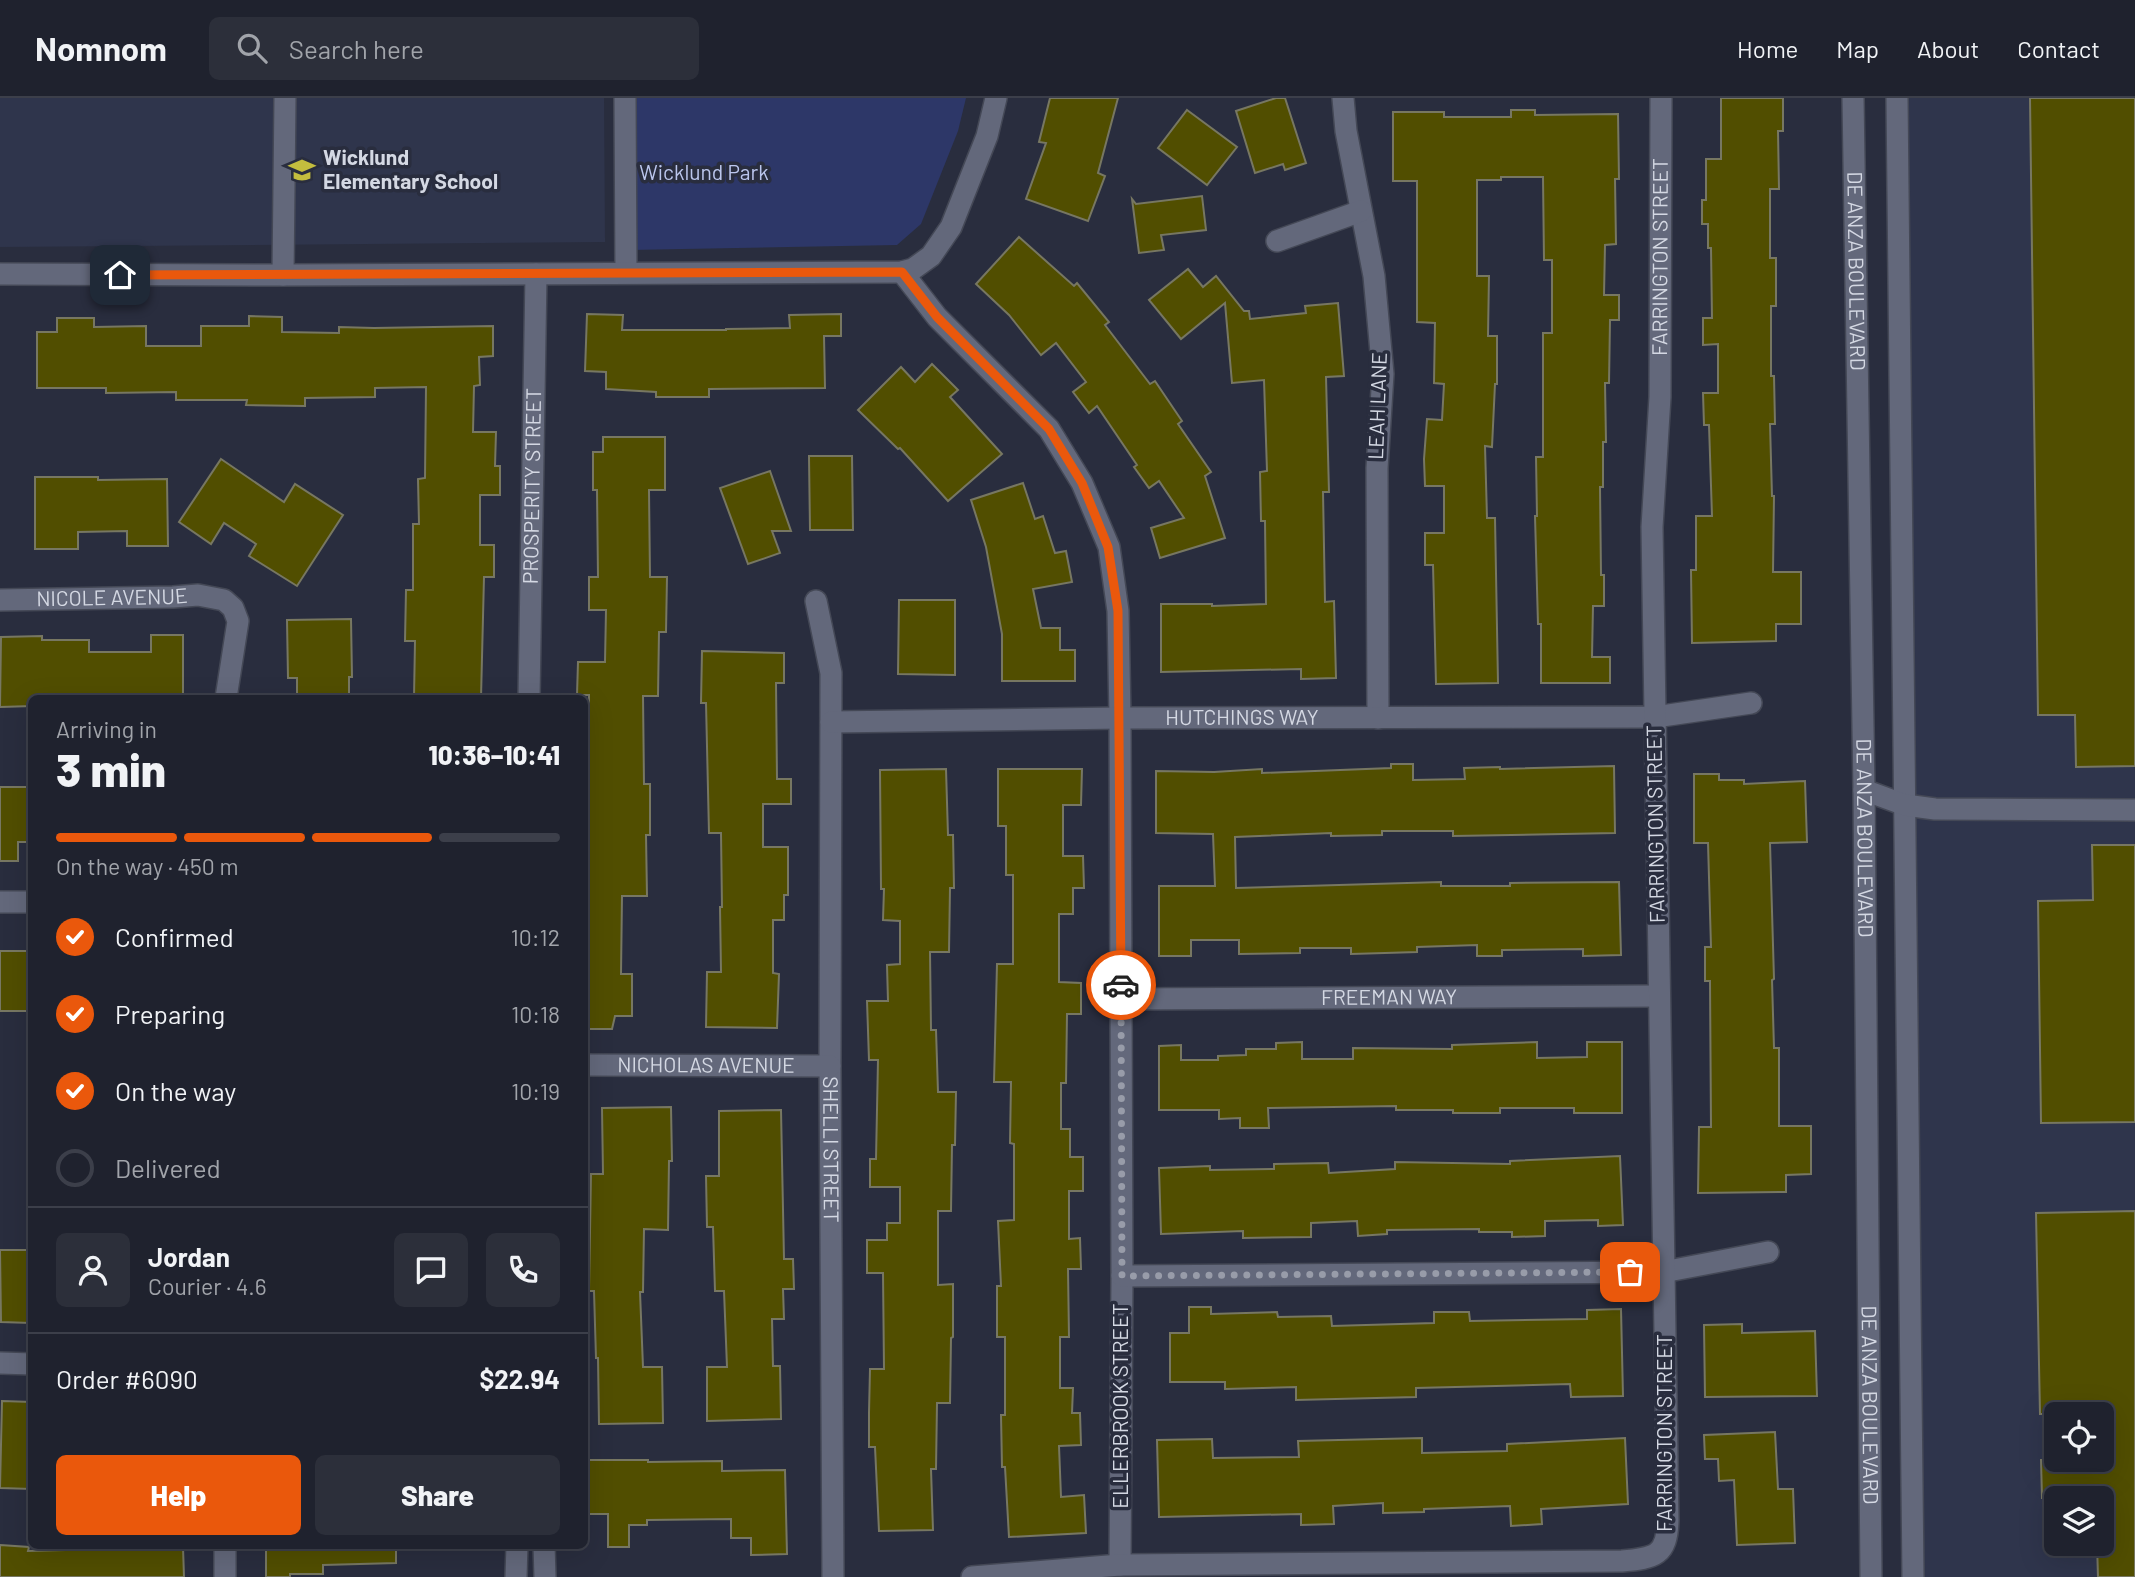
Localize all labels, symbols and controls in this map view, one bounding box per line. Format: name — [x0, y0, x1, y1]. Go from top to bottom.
search box — [209, 17, 699, 80]
text: Nomnom — [35, 28, 167, 68]
icon: search — [233, 29, 271, 67]
text: Search here — [289, 33, 424, 64]
text: Home — [1737, 34, 1798, 63]
text: Map — [1836, 34, 1879, 63]
text: About — [1917, 34, 1979, 63]
text: Contact — [2017, 34, 2100, 63]
place label: Wicklund Elementary School — [323, 144, 498, 193]
school or university icon: Wicklund Elementary School — [287, 155, 317, 185]
street label: FARRINGTON STREET — [1646, 158, 1672, 356]
park label: Wicklund Park — [639, 159, 769, 184]
street label: DE ANZA BOULEVARD — [1843, 171, 1871, 371]
pin — [90, 245, 150, 305]
icon: home — [101, 256, 139, 294]
street label: LEAH LANE — [1362, 352, 1391, 460]
street label: PROSPERITY STREET — [517, 388, 545, 584]
street label: NICOLE AVENUE — [36, 582, 189, 610]
street label: HUTCHINGS WAY — [1165, 704, 1319, 729]
text: Arriving in — [56, 715, 157, 743]
street label: FARRINGTON STREET — [1640, 725, 1669, 923]
street label: DE ANZA BOULEVARD — [1852, 738, 1879, 938]
text: 10:36–10:41 — [428, 739, 560, 770]
text: 3 min — [56, 741, 166, 796]
text: On the way · 450 m — [56, 852, 238, 880]
icon: check — [56, 918, 94, 956]
text: Confirmed — [115, 921, 234, 952]
text: 10:12 — [511, 923, 560, 951]
courier — [1086, 950, 1156, 1020]
icon: car — [1102, 966, 1140, 1004]
street label: FREEMAN WAY — [1321, 983, 1457, 1009]
icon: check — [56, 995, 94, 1033]
text: Preparing — [115, 998, 225, 1029]
text: 10:18 — [511, 1000, 560, 1028]
street label: NICHOLAS AVENUE — [617, 1051, 795, 1077]
icon: check — [56, 1072, 94, 1110]
text: On the way — [115, 1075, 236, 1106]
street label: SHELLI STREET — [819, 1076, 845, 1223]
text: 10:19 — [511, 1077, 560, 1105]
text: Delivered — [115, 1152, 221, 1183]
button: person — [56, 1233, 130, 1307]
button: chat — [394, 1233, 468, 1307]
button: phone — [486, 1233, 560, 1307]
text: Jordan — [148, 1241, 230, 1272]
pin — [1600, 1242, 1660, 1302]
icon: bag — [1611, 1253, 1649, 1291]
text: Courier · 4.6 — [148, 1272, 267, 1300]
street label: ELLERBROOK STREET — [1107, 1303, 1132, 1509]
street label: DE ANZA BOULEVARD — [1858, 1305, 1884, 1505]
street label: FARRINGTON STREET — [1651, 1334, 1676, 1532]
text: Order #6090 — [56, 1363, 198, 1394]
text: $22.94 — [479, 1363, 560, 1394]
map controls — [2044, 1402, 2114, 1556]
button: locate — [2044, 1402, 2114, 1472]
button: Help — [56, 1455, 301, 1535]
button: Share — [315, 1455, 560, 1535]
button: layers — [2044, 1486, 2114, 1556]

